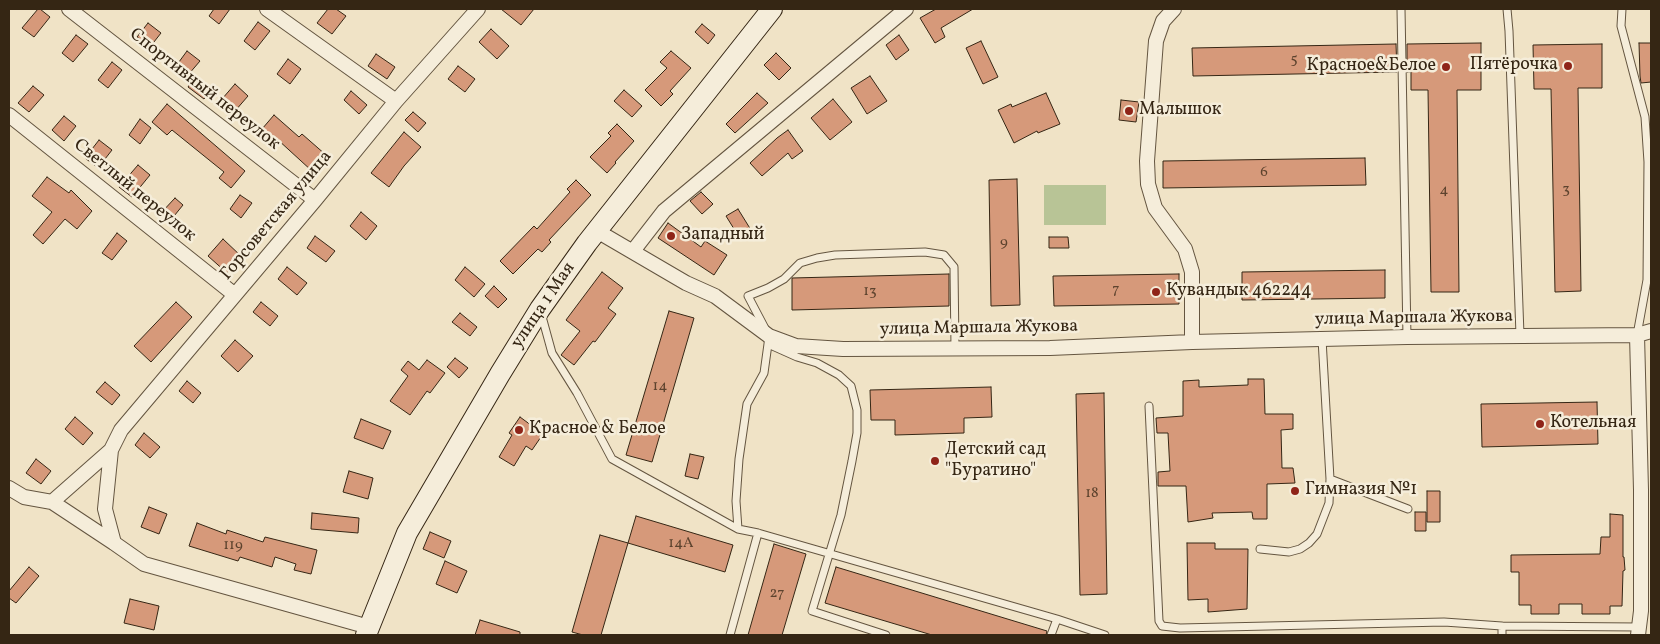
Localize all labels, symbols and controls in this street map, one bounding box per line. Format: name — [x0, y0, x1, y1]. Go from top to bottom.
street label: Спортивный переулок — [124, 24, 284, 156]
house number: 5 — [1290, 51, 1298, 69]
place label: Пятёрочка — [1470, 55, 1558, 77]
place label: Красное&Белое — [1306, 56, 1436, 78]
marker: Пятёрочка — [1562, 60, 1574, 72]
marker: Красное&Белое — [1440, 61, 1452, 73]
place label: Малышок — [1139, 100, 1221, 122]
marker: Малышок — [1123, 105, 1135, 117]
street label: Светлый переулок — [68, 135, 200, 247]
street label: Горсоветская улица — [216, 147, 338, 285]
house number: 6 — [1260, 164, 1268, 182]
house number: 3 — [1562, 181, 1570, 199]
house number: 4 — [1440, 182, 1448, 200]
place label: Западный — [681, 225, 764, 247]
marker: Западный — [665, 230, 677, 242]
house number: 9 — [1000, 234, 1008, 252]
street label: улица 1 Мая — [507, 259, 581, 353]
house number: 7 — [1112, 281, 1120, 299]
place label: Кувандык 462244 — [1166, 281, 1312, 303]
house number: 13 — [863, 283, 877, 301]
marker: Кувандык 462244 — [1150, 286, 1162, 298]
street label: улица Маршала Жукова — [1315, 306, 1513, 332]
street label: улица Маршала Жукова — [880, 316, 1078, 342]
house number: 14 — [653, 378, 667, 396]
place label: Котельная — [1550, 413, 1636, 435]
marker: Котельная — [1534, 418, 1546, 430]
place label: Красное & Белое — [529, 419, 666, 441]
marker: Красное & Белое — [513, 424, 525, 436]
place label: Детский сад "Буратино" — [945, 440, 1046, 482]
marker: Детский сад "Буратино" — [929, 455, 941, 467]
place label: Гимназия №1 — [1305, 480, 1417, 502]
house number: 18 — [1085, 485, 1099, 503]
marker: Гимназия №1 — [1289, 485, 1301, 497]
house number: 14А — [668, 535, 694, 553]
house number: 119 — [223, 537, 243, 555]
house number: 27 — [770, 585, 784, 603]

